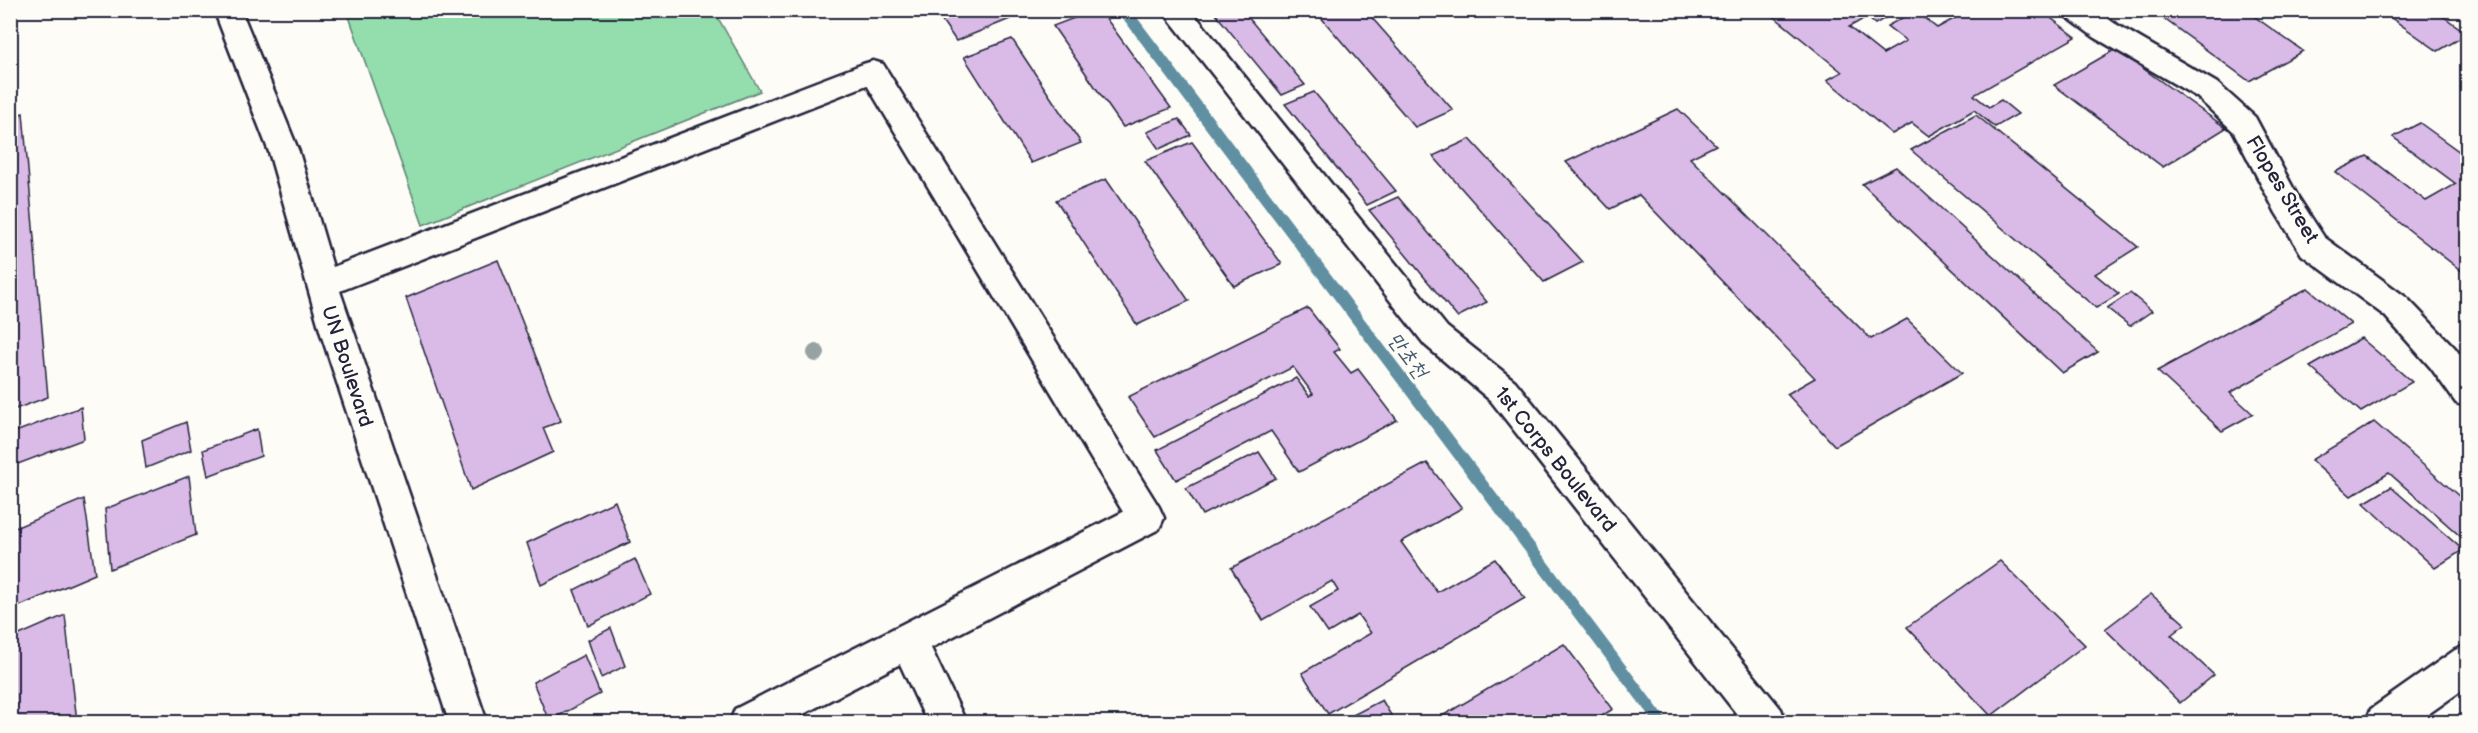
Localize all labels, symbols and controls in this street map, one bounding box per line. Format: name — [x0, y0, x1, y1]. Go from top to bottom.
street label: Flopes Street — [2241, 132, 2324, 248]
street label: UN Boulevard — [316, 303, 378, 430]
water label: 만초천 — [1382, 328, 1434, 385]
street label: 1st Corps Boulevard — [1489, 382, 1621, 537]

